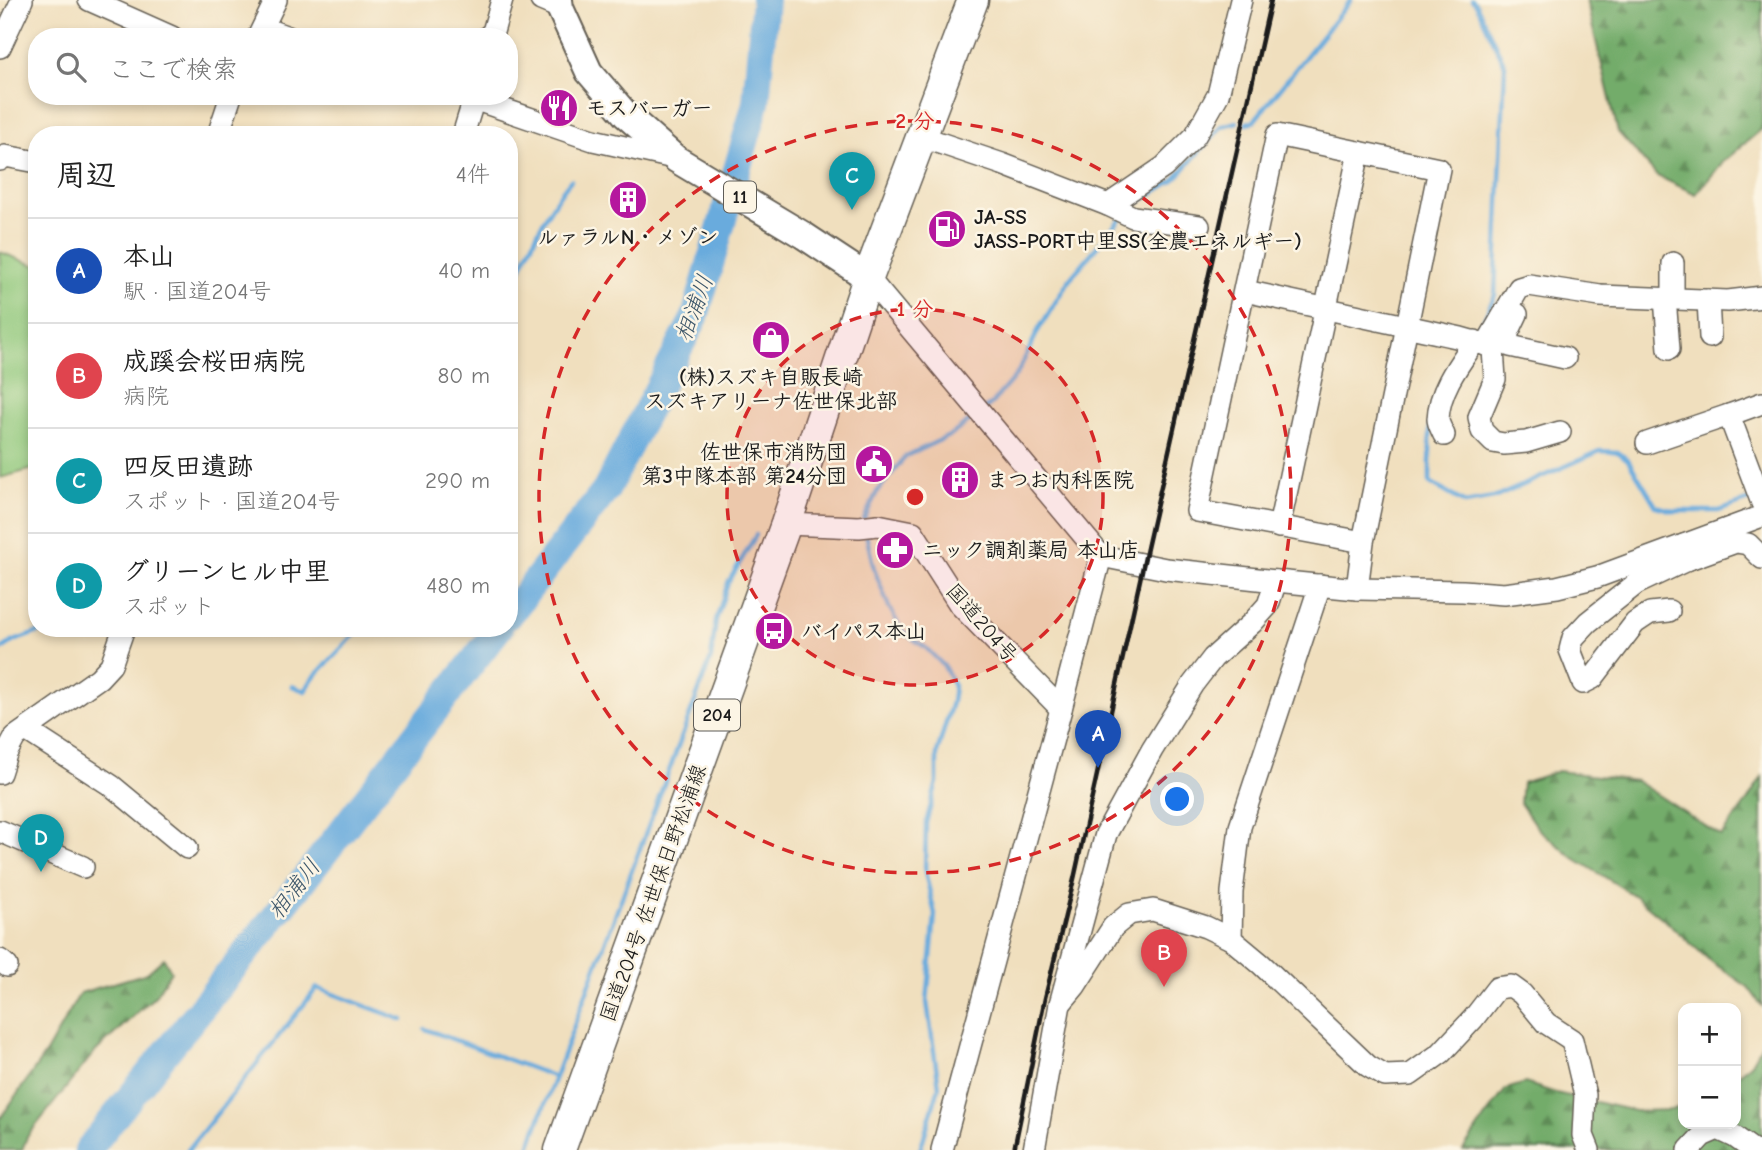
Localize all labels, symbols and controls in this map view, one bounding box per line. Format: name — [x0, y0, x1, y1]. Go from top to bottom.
search box — [28, 28, 518, 105]
icon: search — [52, 48, 90, 86]
text: ここで検索 — [108, 55, 238, 85]
restaurant icon: モスバーガー — [538, 87, 580, 129]
place label: モスバーガー — [586, 96, 712, 120]
text: 2 分 — [896, 109, 934, 133]
pin: C — [829, 152, 875, 210]
text: 周辺 — [56, 158, 116, 193]
text: 4件 — [456, 161, 490, 188]
building icon: ルァラルN・メゾン — [607, 179, 649, 221]
road number: 11 — [724, 182, 756, 212]
place label: JA-SS JASS-PORT中里SS(全農エネルギー) — [974, 205, 1302, 253]
fuel station icon: JA-SS JASS-PORT中里SS(全農エネルギー) — [926, 208, 968, 250]
place label: ルァラルN・メゾン — [538, 225, 718, 249]
text: 本山 — [123, 242, 175, 272]
text: A — [73, 257, 85, 284]
text: 40 m — [438, 257, 490, 284]
water label: 相浦川 — [669, 271, 719, 345]
text: 駅 · 国道204号 — [123, 278, 272, 305]
text: 1 分 — [897, 297, 933, 321]
shop icon: (株)スズキ自販長崎 スズキアリーナ佐世保北部 — [750, 319, 792, 361]
text: 成蹊会桜田病院 — [123, 347, 305, 377]
text: B — [72, 362, 86, 389]
text: 80 m — [437, 362, 490, 389]
place label: (株)スズキ自販長崎 スズキアリーナ佐世保北部 — [645, 365, 897, 413]
text: 病院 — [123, 383, 169, 410]
place label: 佐世保市消防団 第3中隊本部 第24分団 — [641, 440, 847, 488]
public building icon: 佐世保市消防団 第3中隊本部 第24分団 — [853, 443, 895, 485]
text: 四反田遺跡 — [123, 452, 253, 482]
building icon: まつお内科医院 — [939, 459, 981, 501]
text: C — [72, 467, 86, 494]
text: 290 m — [425, 467, 490, 494]
place label: まつお内科医院 — [987, 468, 1134, 492]
centre of rings — [903, 485, 927, 509]
text: スポット · 国道204号 — [123, 488, 341, 515]
pharmacy icon: ニック調剤薬局 本山店 — [874, 529, 916, 571]
place label: ニック調剤薬局 本山店 — [922, 538, 1139, 562]
text: グリーンヒル中里 — [123, 557, 330, 587]
text: D — [72, 572, 86, 599]
text: 480 m — [426, 572, 490, 599]
street label: 国道204号 — [941, 579, 1023, 667]
text: スポット — [123, 593, 215, 620]
bus stop icon: バイパス本山 — [753, 610, 795, 652]
place label: バイパス本山 — [801, 619, 927, 643]
road number: 204 — [694, 700, 740, 730]
pin: A — [1075, 710, 1121, 768]
street label: 国道204号 佐世保日野松浦線 — [595, 761, 711, 1025]
your location — [1160, 782, 1194, 816]
pin: D — [18, 814, 64, 872]
water label: 相浦川 — [262, 854, 326, 924]
pin: B — [1141, 929, 1187, 987]
map controls — [1678, 1003, 1741, 1129]
button: + — [1678, 1003, 1741, 1066]
button: − — [1678, 1066, 1741, 1129]

